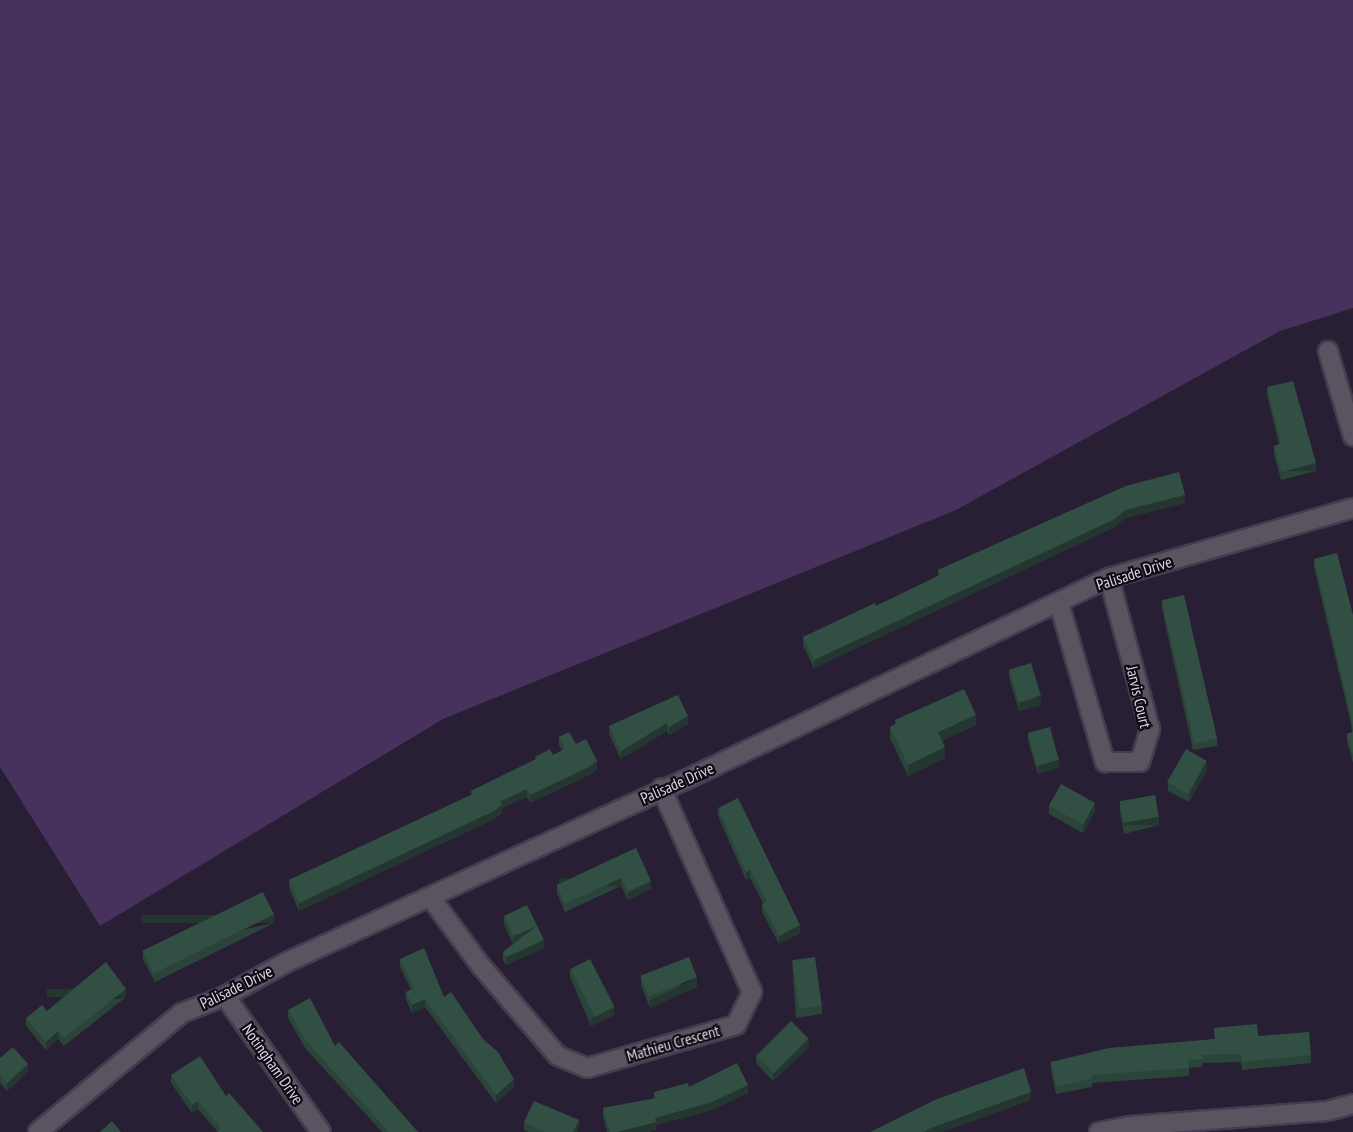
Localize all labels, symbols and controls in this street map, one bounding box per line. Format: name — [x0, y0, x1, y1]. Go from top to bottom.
street label: Palisade Drive — [1094, 552, 1174, 594]
street label: Jarvis Court — [1123, 664, 1155, 730]
street label: Palisade Drive — [637, 758, 717, 808]
street label: Palisade Drive — [197, 961, 275, 1013]
street label: Notingham Drive — [238, 1020, 308, 1108]
street label: Mathieu Crescent — [624, 1021, 722, 1065]

